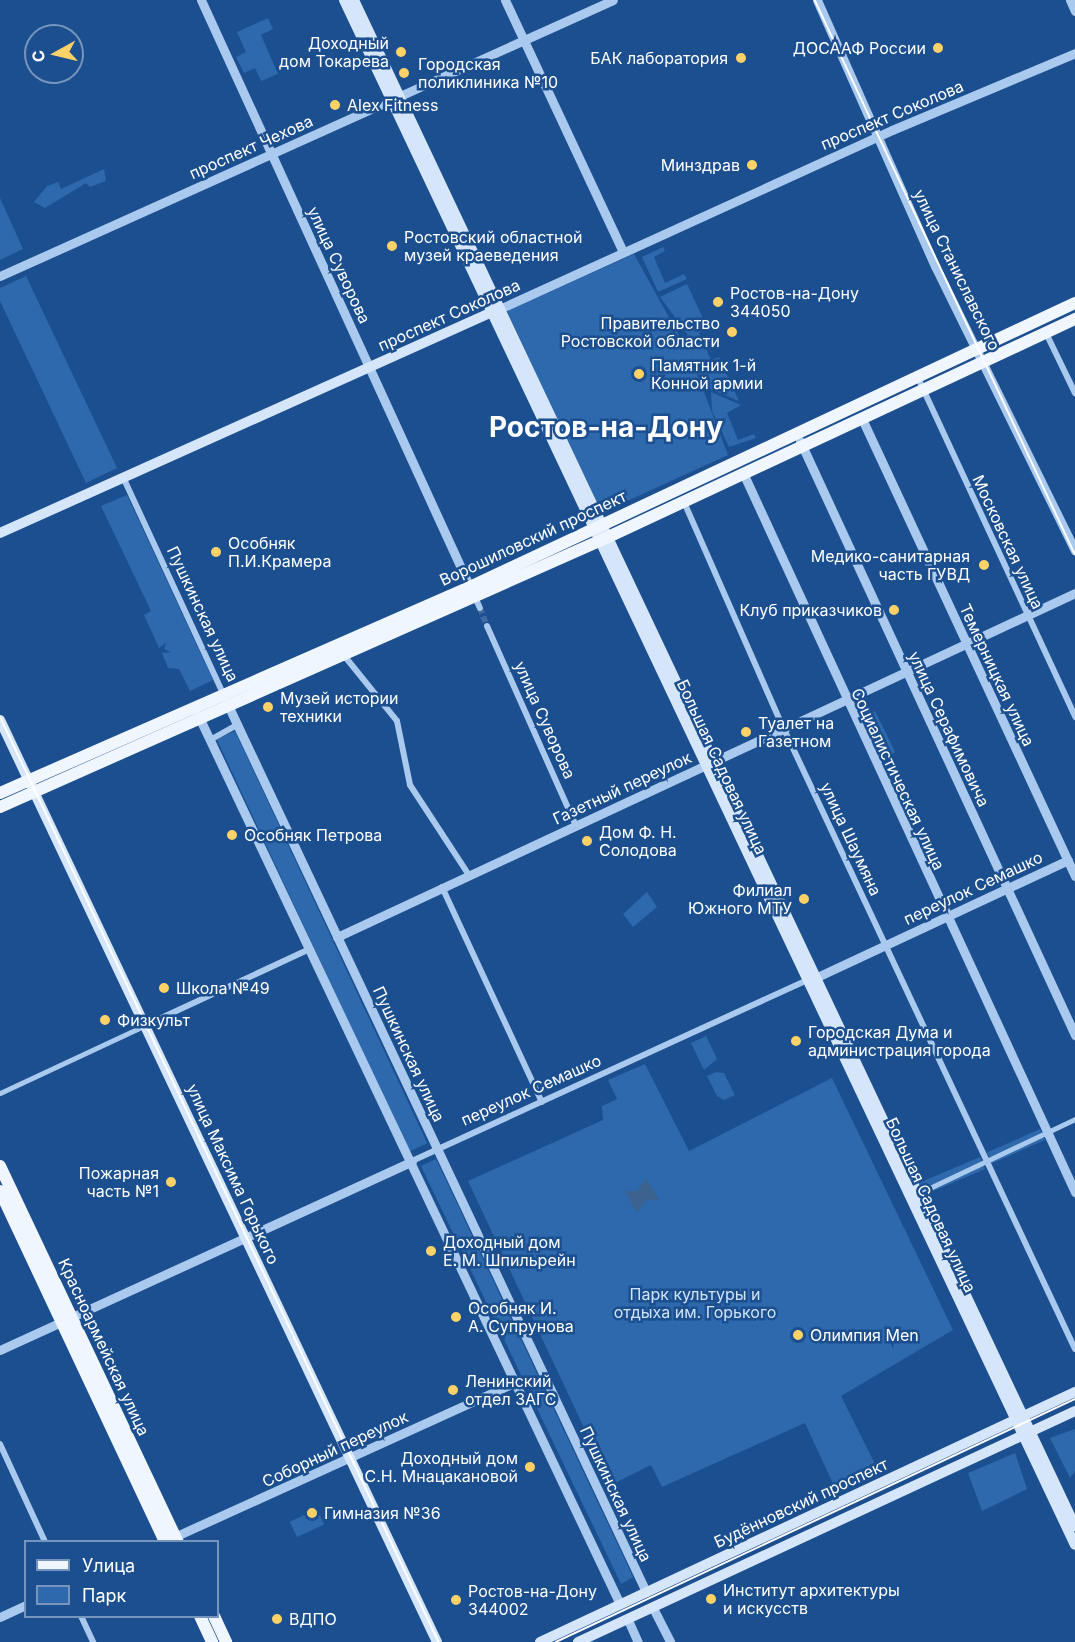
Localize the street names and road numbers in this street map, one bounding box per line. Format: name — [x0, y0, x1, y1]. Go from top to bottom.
street label: проспект Соколова — [818, 76, 966, 154]
street label: проспект Чехова — [186, 111, 316, 183]
street label: улица Станиславского — [910, 186, 1004, 354]
street label: улица Суворова — [304, 204, 374, 326]
street label: проспект Соколова — [375, 275, 523, 355]
street label: Московская улица — [968, 472, 1048, 612]
street label: Ворошиловский проспект — [437, 486, 629, 590]
street label: Пушкинская улица — [163, 543, 243, 685]
street label: Темерницкая улица — [956, 601, 1038, 749]
street label: улица Серафимовича — [905, 648, 993, 810]
street label: улица Суворова — [510, 658, 580, 782]
street label: Большая Садовая улица — [673, 677, 771, 857]
street label: Социалистическая улица — [847, 685, 949, 873]
street label: Газетный переулок — [550, 747, 694, 829]
street label: улица Шаумяна — [816, 779, 886, 899]
street label: переулок Семашко — [900, 847, 1046, 929]
street label: Пушкинская улица — [369, 983, 449, 1125]
street label: переулок Семашко — [458, 1050, 604, 1130]
street label: улица Максима Горького — [183, 1081, 283, 1267]
street label: Большая Садовая улица — [882, 1115, 980, 1295]
street label: Красноармейская улица — [54, 1255, 154, 1439]
street label: Соборный переулок — [259, 1407, 411, 1491]
street label: Пушкинская улица — [576, 1423, 656, 1565]
street label: Будённовский проспект — [711, 1454, 891, 1552]

